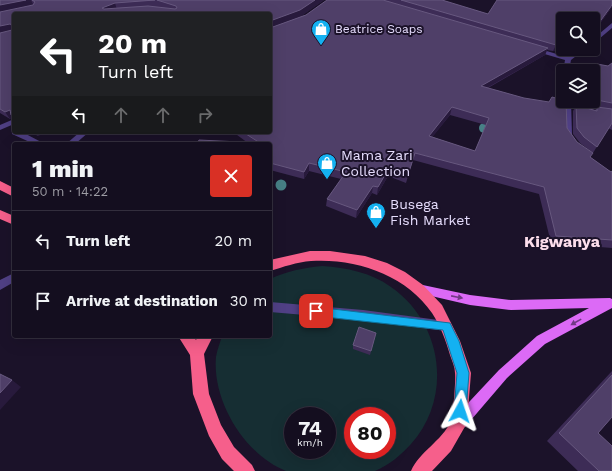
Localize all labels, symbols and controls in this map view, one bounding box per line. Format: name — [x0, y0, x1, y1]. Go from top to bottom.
map controls — [556, 12, 600, 108]
button: search — [556, 12, 600, 56]
shop icon: Beatrice Soaps — [310, 18, 332, 46]
place label: Beatrice Soaps — [335, 22, 423, 36]
text: 20 m — [98, 27, 167, 60]
icon: left — [32, 28, 84, 80]
text: Turn left — [98, 61, 173, 82]
button: layers — [556, 64, 600, 108]
icon: left — [68, 104, 90, 126]
icon: ahead — [110, 104, 132, 126]
icon: ahead — [152, 104, 174, 126]
icon: right — [194, 104, 216, 126]
place label: Mama Zari Collection — [341, 147, 413, 179]
shop icon: Mama Zari Collection — [316, 152, 338, 180]
text: 1 min — [32, 155, 94, 183]
button: close — [210, 155, 252, 197]
text: 50 m · 14:22 — [32, 184, 108, 199]
place label: Busega Fish Market — [390, 196, 470, 228]
shop icon: Busega Fish Market — [365, 201, 387, 229]
icon: left — [32, 230, 54, 252]
text: Turn left — [66, 232, 130, 250]
text: 20 m — [215, 232, 252, 250]
district label: Kigwanya — [524, 232, 601, 251]
icon: arrive — [32, 290, 54, 312]
text: Arrive at destination — [66, 292, 218, 310]
text: 30 m — [230, 292, 267, 310]
pin — [299, 294, 333, 328]
one-way arrow — [450, 294, 463, 300]
icon: arrive — [305, 300, 327, 322]
one-way arrow — [570, 318, 582, 325]
position arrow — [439, 390, 481, 432]
speed limit sign: 80 — [344, 407, 396, 459]
text: 74 — [298, 416, 322, 440]
text: km/h — [297, 437, 323, 448]

